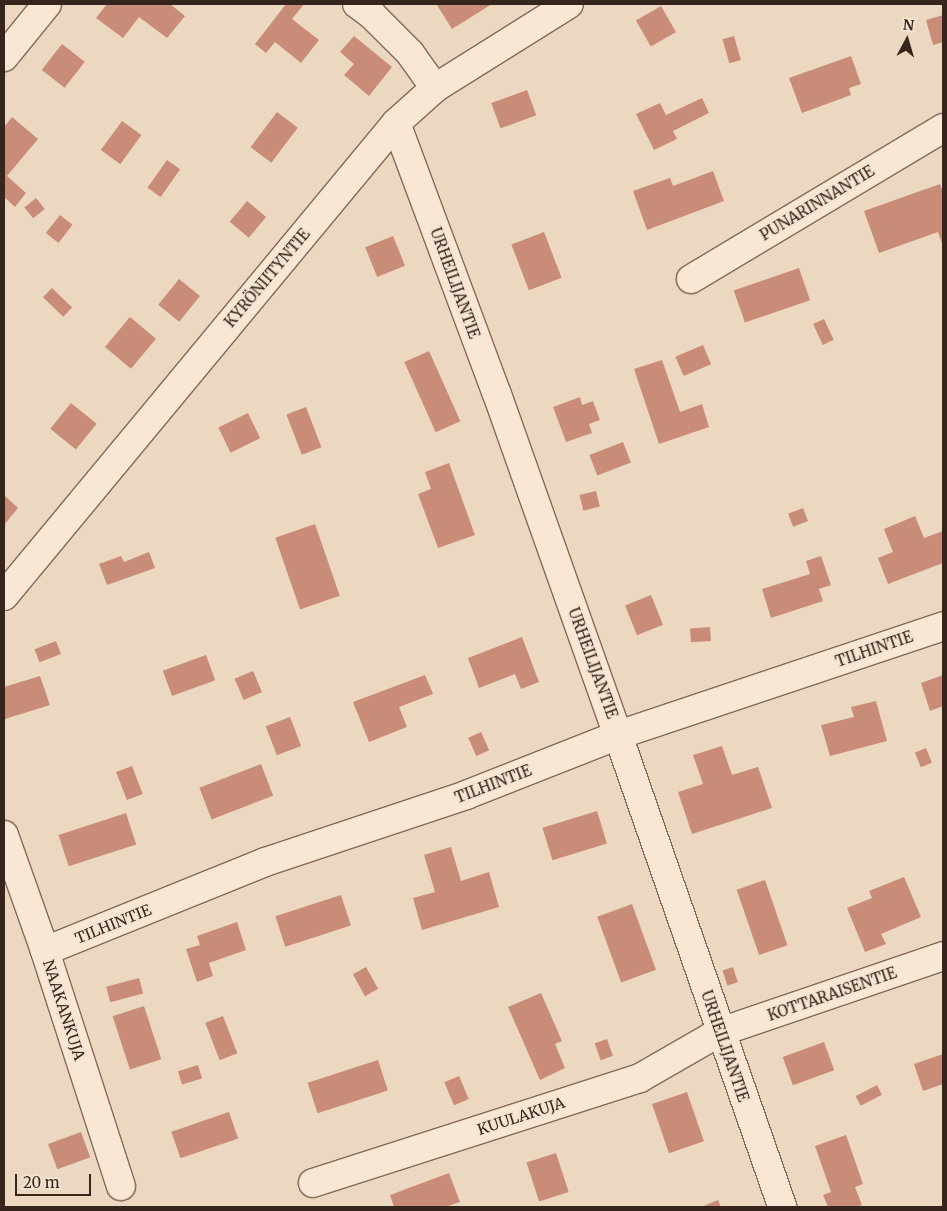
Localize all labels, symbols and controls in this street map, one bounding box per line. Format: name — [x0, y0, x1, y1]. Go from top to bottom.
north arrow — [882, 15, 932, 65]
text: N — [902, 16, 915, 35]
street label: PUNARINNANTIE — [757, 162, 877, 244]
street label: KYRÖNIITYNTIE — [221, 225, 313, 331]
street label: URHEILIJANTIE — [427, 225, 483, 341]
street label: URHEILIJANTIE — [565, 605, 621, 721]
street label: TILHINTIE — [833, 627, 915, 671]
street label: TILHINTIE — [452, 761, 534, 807]
street label: TILHINTIE — [72, 901, 154, 947]
street label: NAAKANKUJA — [39, 958, 89, 1062]
street label: KOTTARAISENTIE — [765, 963, 899, 1025]
street label: URHEILIJANTIE — [698, 988, 752, 1104]
street label: KUULAKUJA — [475, 1093, 567, 1139]
scale bar — [18, 1164, 94, 1196]
text: 20 m — [23, 1173, 60, 1192]

